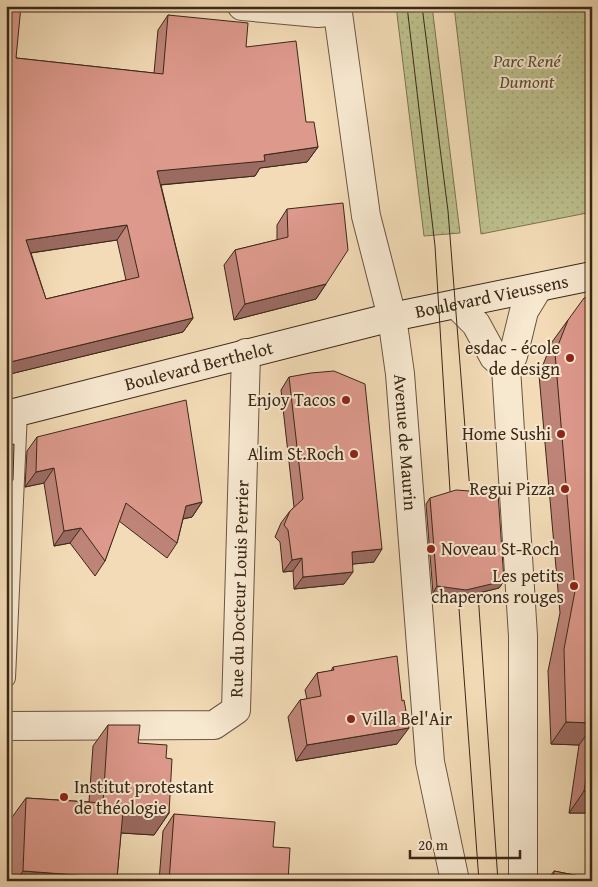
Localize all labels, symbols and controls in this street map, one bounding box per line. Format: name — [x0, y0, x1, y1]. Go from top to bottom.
park label: Parc René Dumont — [492, 47, 561, 95]
street label: Boulevard Vieussens — [413, 267, 571, 325]
street label: Boulevard Berthelot — [122, 334, 276, 397]
place label: esdac - école de design — [465, 334, 560, 382]
marker: esdac - école de design — [564, 352, 576, 364]
street label: Avenue de Maurin — [387, 373, 425, 512]
place label: Enjoy Tacos — [248, 386, 336, 413]
marker: Enjoy Tacos — [340, 394, 352, 406]
place label: Home Sushi — [462, 420, 551, 447]
marker: Home Sushi — [555, 428, 567, 440]
place label: Alim St.Roch — [247, 440, 344, 467]
marker: Alim St.Roch — [348, 448, 360, 460]
place label: Regui Pizza — [469, 475, 555, 502]
street label: Rue du Docteur Louis Perrier — [222, 479, 255, 698]
marker: Regui Pizza — [559, 483, 571, 495]
place label: Noveau St-Roch — [441, 535, 559, 562]
marker: Noveau St-Roch — [425, 543, 437, 555]
place label: Les petits chaperons rouges — [431, 562, 564, 610]
marker: Les petits chaperons rouges — [568, 580, 580, 592]
place label: Villa Bel'Air — [361, 705, 453, 732]
marker: Villa Bel'Air — [345, 713, 357, 725]
place label: Institut protestant de théologie — [74, 773, 215, 821]
marker: Institut protestant de théologie — [58, 791, 70, 803]
scale bar — [410, 827, 520, 859]
text: 20 m — [418, 834, 449, 855]

